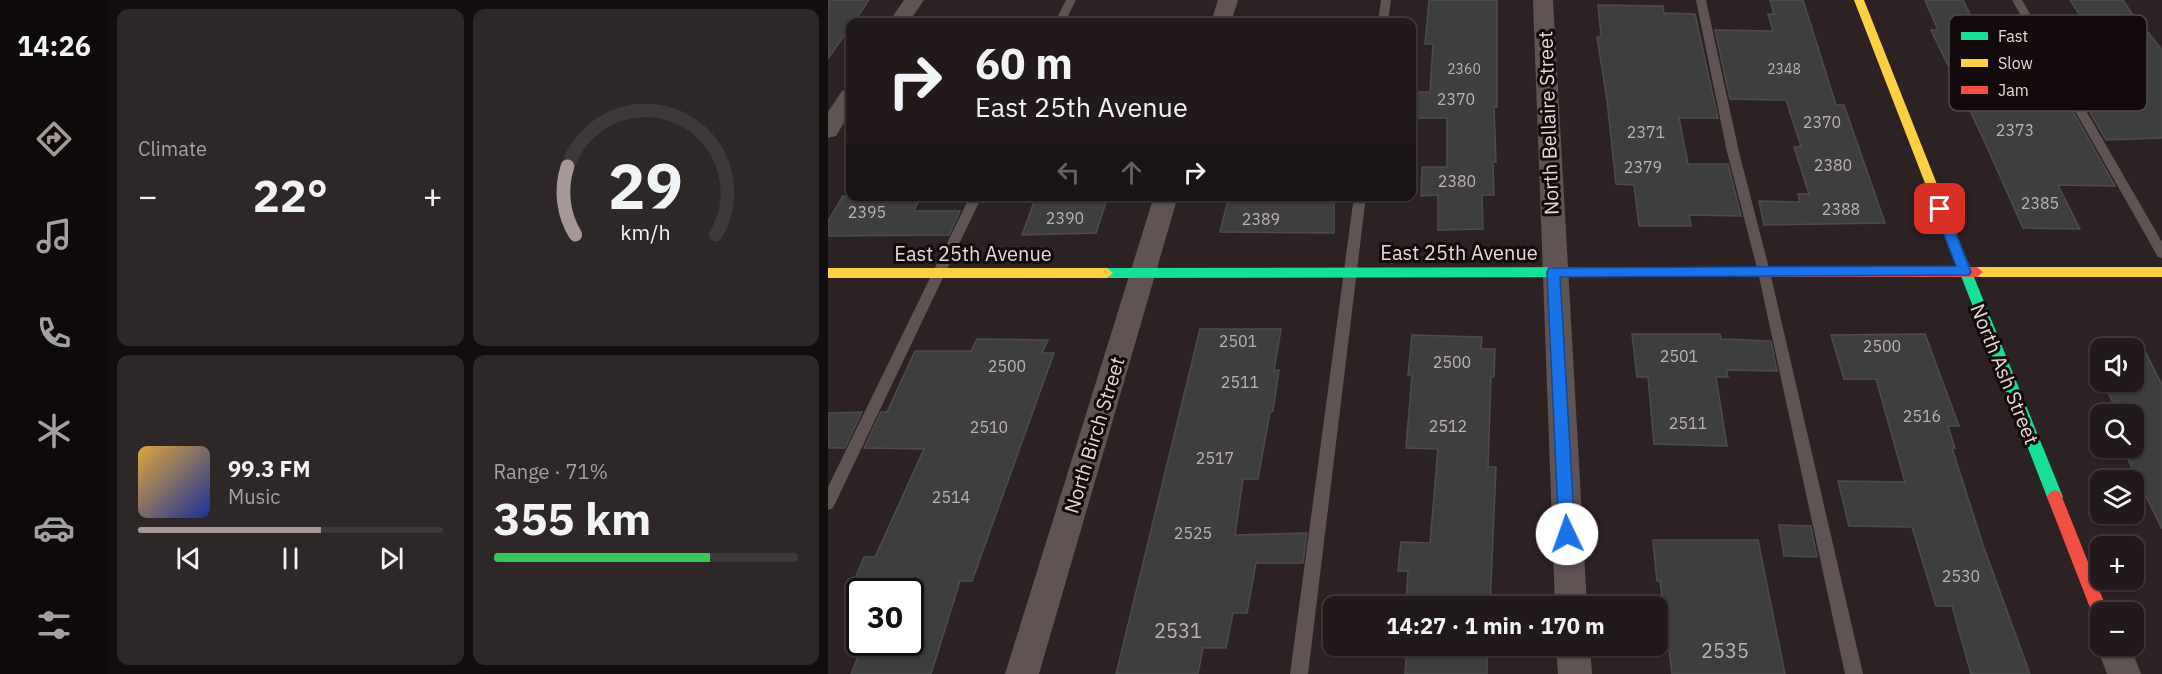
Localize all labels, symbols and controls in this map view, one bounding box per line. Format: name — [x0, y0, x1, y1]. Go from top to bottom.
legend — [1949, 15, 2147, 111]
text: Fast — [1998, 26, 2028, 46]
text: 14:26 — [17, 28, 91, 63]
street label: North Bellaire Street — [1531, 30, 1565, 216]
text: 60 m — [975, 36, 1073, 91]
icon: right — [876, 42, 954, 120]
text: Slow — [1998, 53, 2033, 73]
house number: 2360 — [1447, 60, 1481, 78]
house number: 2348 — [1767, 60, 1801, 78]
text: Jam — [1998, 80, 2029, 100]
text: East 25th Avenue — [975, 89, 1188, 124]
house number: 2370 — [1437, 89, 1475, 109]
house number: 2370 — [1803, 112, 1841, 132]
icon: directions — [33, 118, 75, 160]
house number: 2373 — [1996, 120, 2034, 140]
house number: 2371 — [1627, 122, 1665, 142]
text: Climate — [138, 135, 207, 162]
text: 29 — [608, 145, 683, 226]
house number: 2380 — [1814, 155, 1852, 175]
icon: left — [1052, 156, 1085, 189]
icon: ahead — [1115, 156, 1148, 189]
icon: right — [1178, 156, 1211, 189]
house number: 2379 — [1624, 157, 1662, 177]
text: 22° — [253, 166, 328, 224]
house number: 2380 — [1438, 171, 1476, 191]
text: − — [138, 174, 158, 217]
text: + — [423, 174, 443, 217]
pin — [1914, 183, 1965, 234]
icon: arrive — [1923, 192, 1956, 225]
house number: 2385 — [2021, 193, 2059, 213]
house number: 2388 — [1822, 199, 1860, 219]
house number: 2395 — [848, 202, 886, 222]
house number: 2390 — [1046, 208, 1084, 228]
house number: 2389 — [1242, 209, 1280, 229]
icon: music — [33, 215, 75, 257]
text: km/h — [621, 218, 671, 246]
street label: East 25th Avenue — [1380, 239, 1538, 266]
street label: East 25th Avenue — [894, 240, 1052, 267]
street label: North Ash Street — [1965, 300, 2045, 448]
icon: phone — [33, 312, 75, 354]
house number: 2501 — [1219, 331, 1257, 351]
house number: 2500 — [1863, 336, 1901, 356]
map controls — [2090, 338, 2144, 656]
button: sound — [2090, 338, 2144, 392]
house number: 2501 — [1660, 346, 1698, 366]
house number: 2500 — [1433, 352, 1471, 372]
street label: North Birch Street — [1057, 354, 1131, 516]
house number: 2500 — [988, 356, 1026, 376]
house number: 2511 — [1221, 372, 1259, 392]
button: search — [2090, 404, 2144, 458]
house number: 2516 — [1903, 406, 1941, 426]
icon: climate — [33, 410, 75, 452]
house number: 2511 — [1669, 413, 1707, 433]
house number: 2512 — [1429, 416, 1467, 436]
house number: 2510 — [970, 417, 1008, 437]
house number: 2517 — [1196, 448, 1234, 468]
text: 99.3 FM — [228, 454, 311, 483]
text: Range · 71% — [494, 458, 608, 485]
button: layers — [2090, 470, 2144, 524]
text: Music — [228, 483, 280, 510]
house number: 2514 — [932, 487, 970, 507]
text: 355 km — [494, 489, 651, 547]
position arrow — [1535, 502, 1599, 566]
icon: car — [33, 507, 75, 549]
house number: 2525 — [1174, 523, 1212, 543]
button: + — [2090, 536, 2144, 590]
icon: previous — [172, 542, 205, 575]
icon: pause — [274, 542, 307, 575]
icon: next — [375, 542, 408, 575]
house number: 2530 — [1942, 566, 1980, 586]
speed limit sign: 30 — [846, 578, 924, 656]
button: − — [2090, 602, 2144, 656]
icon: filters — [33, 604, 75, 646]
text: 14:27 · 1 min · 170 m — [1386, 611, 1605, 640]
house number: 2531 — [1154, 617, 1202, 644]
house number: 2535 — [1701, 637, 1749, 664]

